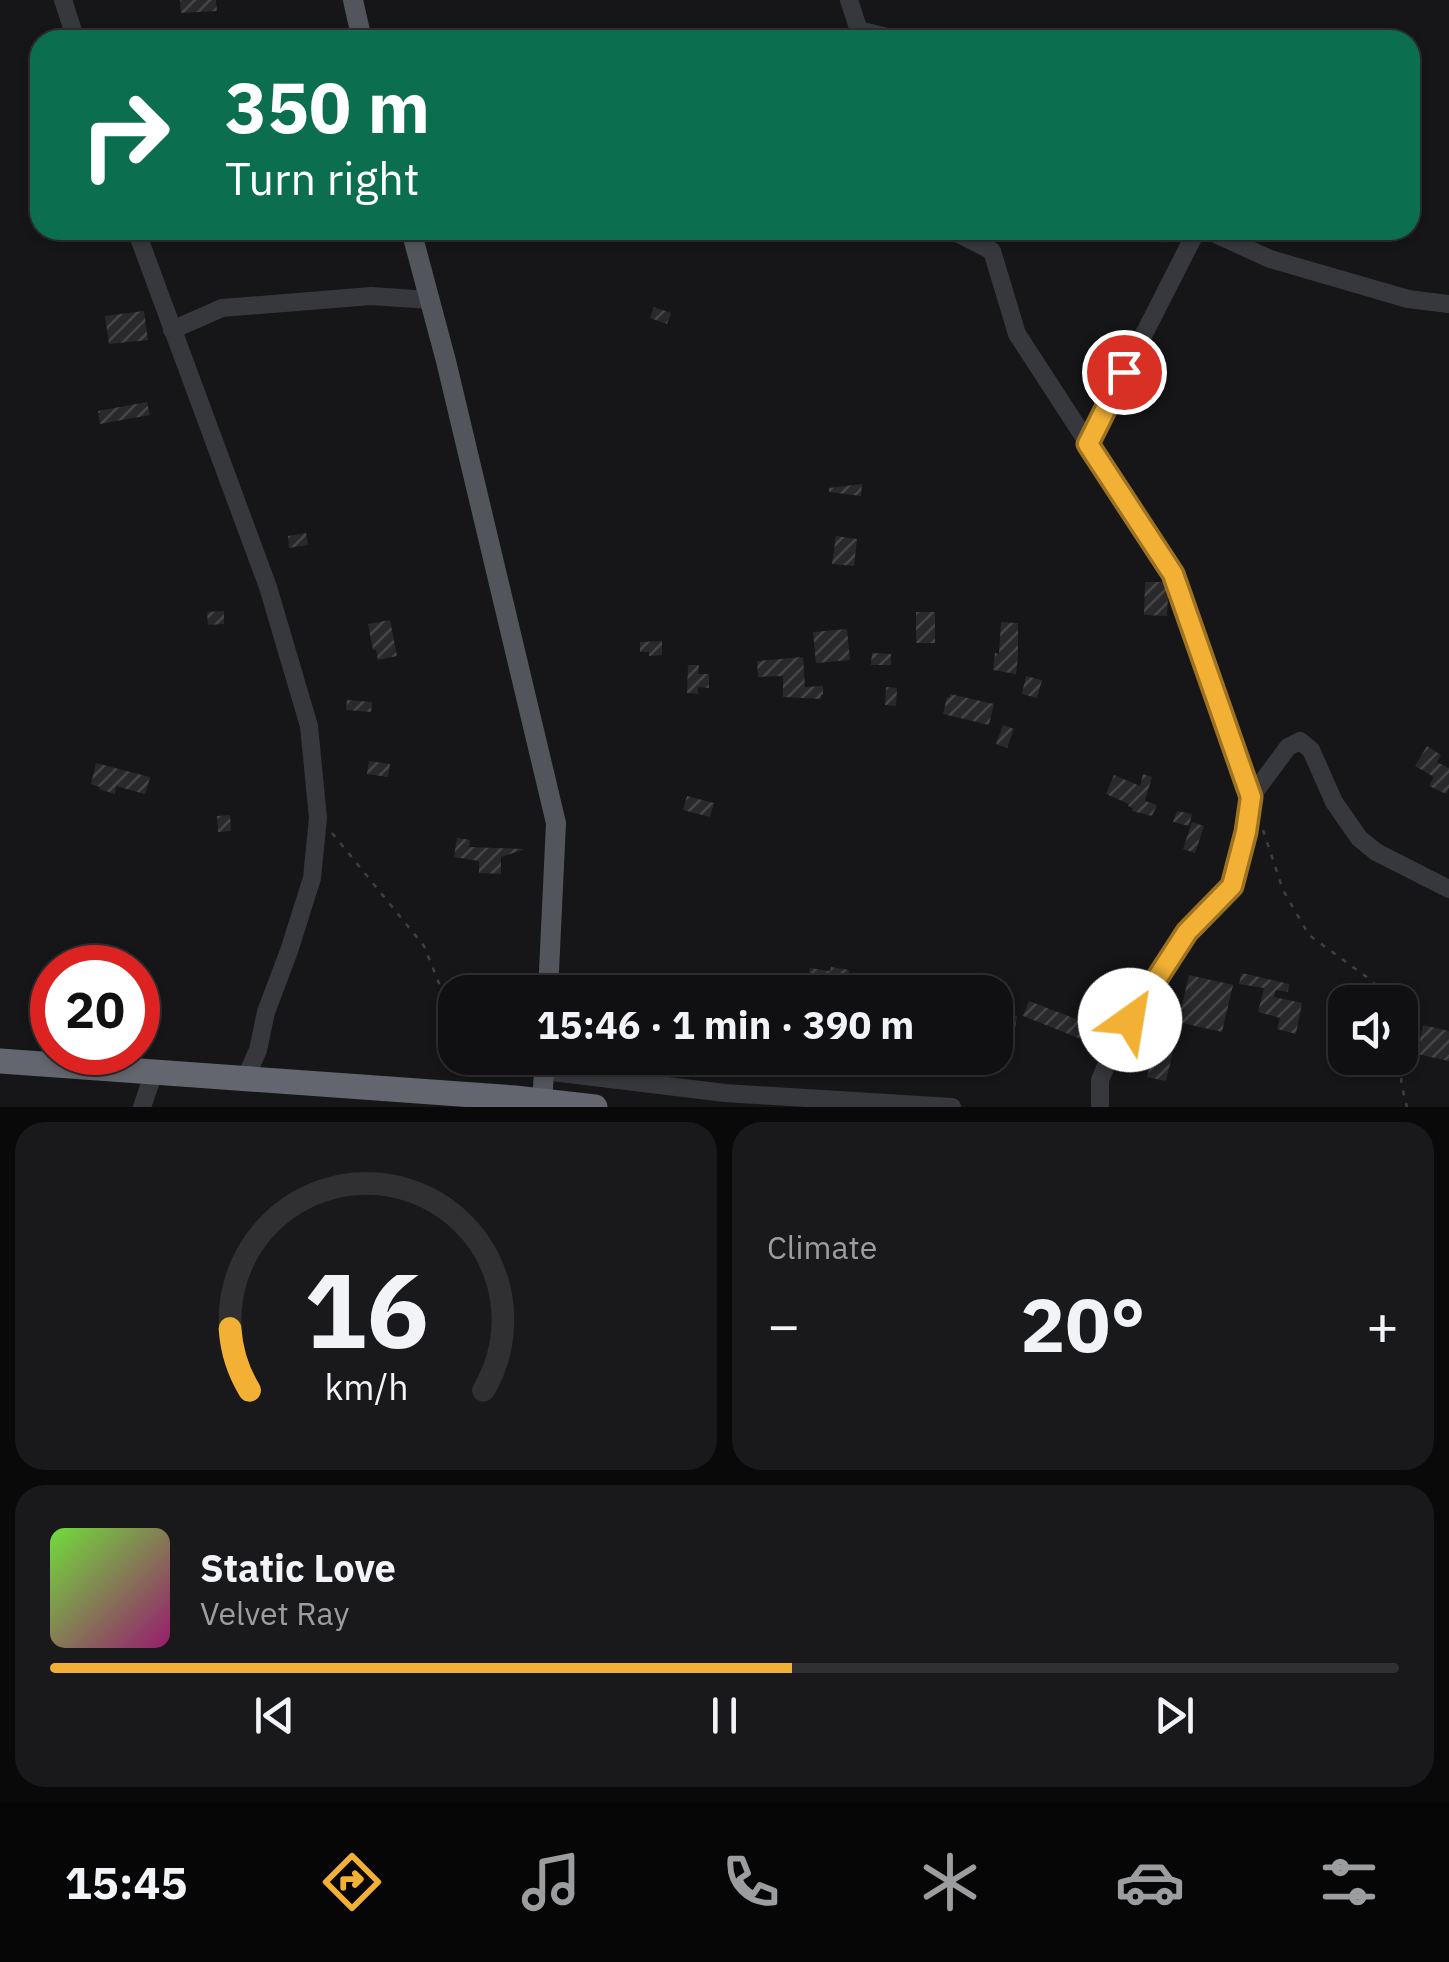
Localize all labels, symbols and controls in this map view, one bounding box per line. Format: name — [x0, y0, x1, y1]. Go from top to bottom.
text: 350 m — [225, 61, 430, 152]
icon: right — [60, 70, 190, 200]
text: Turn right — [225, 149, 420, 207]
pin — [1082, 330, 1167, 415]
icon: arrive — [1097, 345, 1152, 400]
speed limit sign: 20 — [30, 945, 160, 1075]
position arrow — [1078, 968, 1182, 1072]
map controls — [1328, 985, 1418, 1075]
button: sound — [1328, 985, 1418, 1075]
text: 15:46 · 1 min · 390 m — [537, 1000, 914, 1049]
text: Climate — [767, 1226, 877, 1268]
text: 16 — [304, 1241, 428, 1377]
text: 20° — [1020, 1275, 1146, 1373]
text: − — [767, 1289, 800, 1360]
text: + — [1366, 1289, 1399, 1360]
text: km/h — [324, 1363, 408, 1410]
text: Static Love — [200, 1543, 396, 1592]
text: Velvet Ray — [200, 1592, 349, 1634]
icon: previous — [247, 1688, 302, 1743]
icon: pause — [697, 1688, 752, 1743]
icon: next — [1147, 1688, 1202, 1743]
icon: directions — [317, 1847, 387, 1917]
icon: music — [516, 1847, 586, 1917]
icon: phone — [716, 1847, 786, 1917]
icon: climate — [915, 1847, 985, 1917]
icon: car — [1115, 1847, 1185, 1917]
icon: filters — [1314, 1847, 1384, 1917]
text: 15:45 — [65, 1853, 188, 1911]

